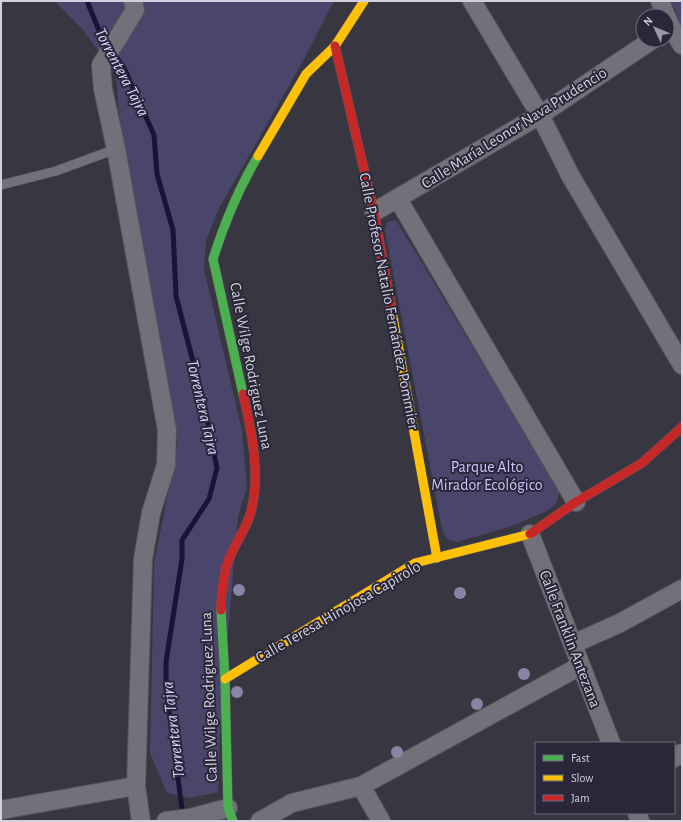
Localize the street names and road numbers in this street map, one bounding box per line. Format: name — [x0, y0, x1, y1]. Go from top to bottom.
street label: Calle María Leonor Nava Prudencio — [419, 64, 610, 192]
street label: Calle Profesor Natalio Fernández Pommier — [356, 171, 422, 432]
street label: Calle Wilge Rodriguez Luna — [227, 281, 275, 451]
street label: Calle Teresa Hinojosa Capirolo — [253, 558, 424, 667]
street label: Calle Franklin Antezana — [536, 568, 604, 710]
street label: Calle Wilge Rodriguez Luna — [198, 612, 220, 782]

